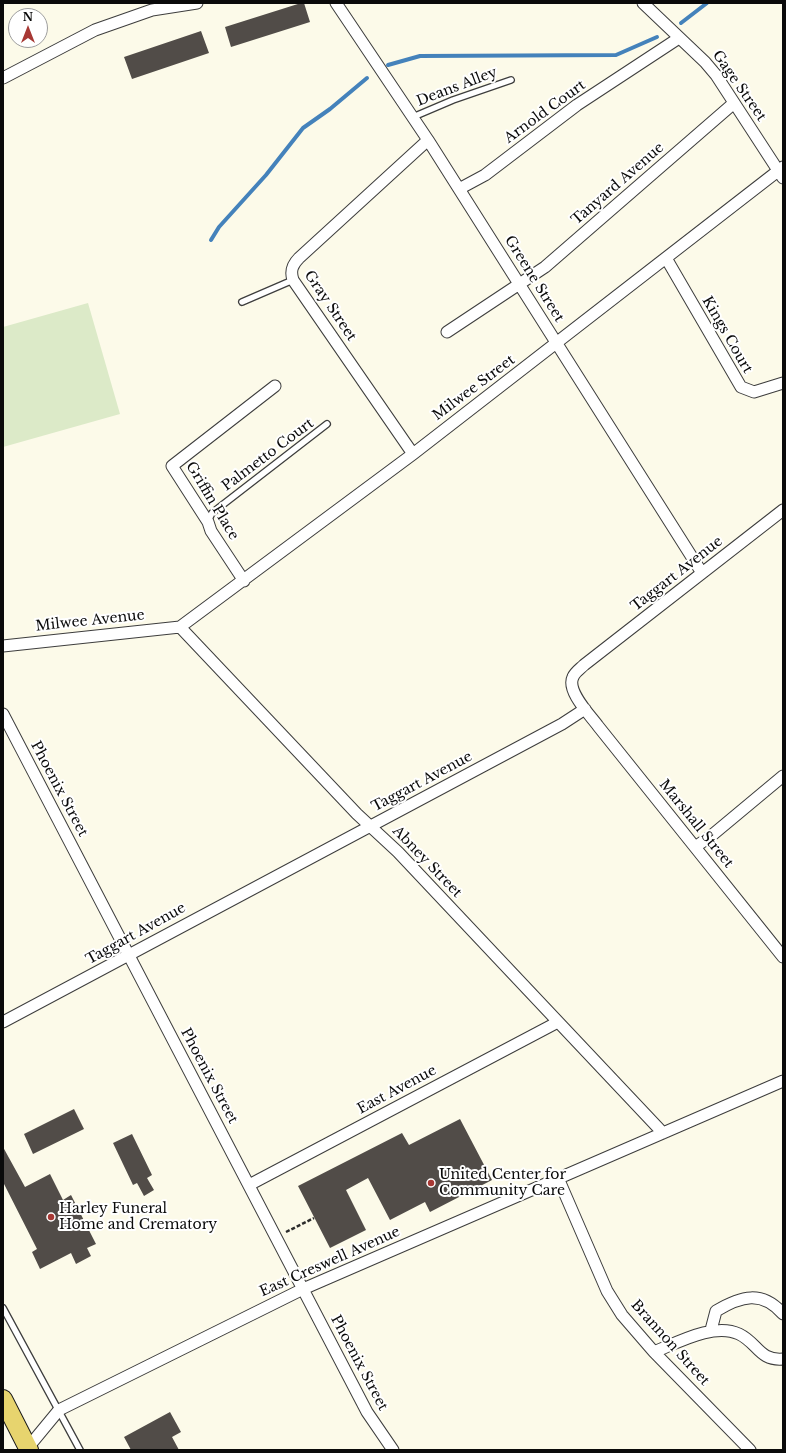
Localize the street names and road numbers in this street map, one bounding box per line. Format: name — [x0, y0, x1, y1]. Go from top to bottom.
street label: Gage Street — [708, 47, 770, 125]
street label: Deans Alley — [414, 64, 500, 110]
street label: Arnold Court — [501, 77, 589, 147]
street label: Tanyard Avenue — [568, 139, 668, 229]
street label: Greene Street — [501, 233, 567, 325]
street label: Gray Street — [300, 268, 360, 344]
street label: Kings Court — [698, 294, 756, 376]
street label: Milwee Street — [430, 352, 518, 424]
street label: Palmetto Court — [219, 415, 317, 495]
street label: Griffin Place — [182, 459, 242, 543]
street label: Taggart Avenue — [628, 533, 726, 615]
street label: Milwee Avenue — [35, 607, 145, 635]
street label: Phoenix Street — [27, 738, 91, 840]
street label: Taggart Avenue — [369, 748, 475, 816]
street label: Marshall Street — [655, 776, 737, 872]
street label: Abney Street — [389, 823, 465, 901]
street label: Taggart Avenue — [83, 900, 189, 968]
street label: Phoenix Street — [177, 1025, 241, 1127]
street label: East Avenue — [355, 1062, 439, 1118]
street label: East Creswell Avenue — [257, 1223, 403, 1301]
street label: Brannon Street — [627, 1297, 713, 1389]
street label: Phoenix Street — [327, 1312, 391, 1414]

